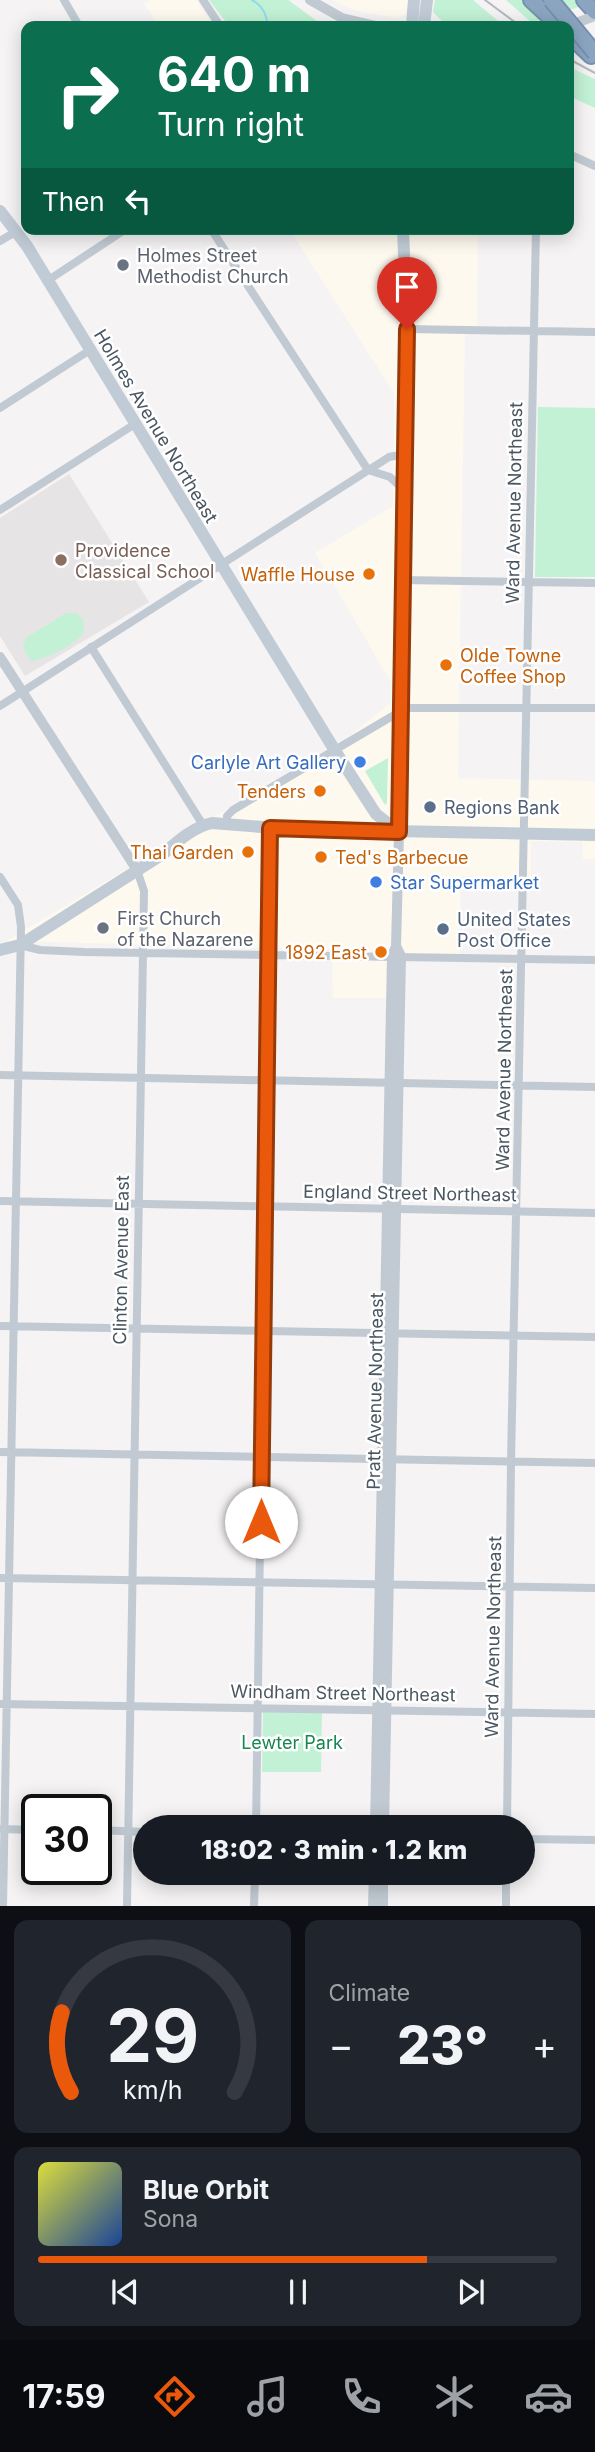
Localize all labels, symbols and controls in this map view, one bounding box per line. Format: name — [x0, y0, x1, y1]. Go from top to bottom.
text: 640 m — [157, 45, 311, 104]
icon: right — [42, 49, 133, 140]
text: Turn right — [157, 105, 304, 144]
icon: left — [119, 182, 157, 220]
text: Then — [42, 186, 105, 217]
place label: Holmes Street Methodist Church — [137, 245, 289, 287]
marker: Holmes Street Methodist Church — [115, 257, 131, 273]
pin — [377, 257, 437, 329]
icon: arrive — [388, 268, 426, 306]
street label: Holmes Avenue Northeast — [90, 326, 222, 527]
street label: Ward Avenue Northeast — [502, 402, 526, 604]
place label: Providence Classical School — [75, 540, 214, 582]
marker: Providence Classical School — [53, 552, 69, 568]
place label: Waffle House — [241, 564, 355, 585]
marker: Waffle House — [361, 566, 377, 582]
place label: Olde Towne Coffee Shop — [460, 645, 566, 687]
marker: Olde Towne Coffee Shop — [438, 657, 454, 673]
place label: Carlyle Art Gallery — [191, 752, 346, 773]
marker: Carlyle Art Gallery — [352, 754, 368, 770]
place label: Tenders — [237, 781, 306, 802]
marker: Tenders — [312, 783, 328, 799]
place label: Regions Bank — [444, 797, 560, 818]
marker: Regions Bank — [422, 799, 438, 815]
place label: Thai Garden — [130, 842, 234, 863]
marker: Thai Garden — [240, 844, 256, 860]
place label: Ted's Barbecue — [335, 847, 469, 868]
marker: Ted's Barbecue — [313, 849, 329, 865]
place label: Star Supermarket — [390, 872, 539, 893]
marker: Star Supermarket — [368, 874, 384, 890]
place label: First Church of the Nazarene — [117, 908, 253, 950]
place label: United States Post Office — [457, 909, 571, 951]
marker: First Church of the Nazarene — [95, 920, 111, 936]
marker: United States Post Office — [435, 921, 451, 937]
place label: 1892 East — [285, 942, 367, 963]
marker: 1892 East — [373, 944, 389, 960]
street label: Ward Avenue Northeast — [492, 969, 516, 1171]
street label: Clinton Avenue East — [109, 1175, 133, 1345]
street label: England Street Northeast — [303, 1181, 517, 1205]
street label: Pratt Avenue Northeast — [363, 1292, 387, 1490]
position arrow — [224, 1485, 298, 1559]
street label: Ward Avenue Northeast — [481, 1536, 505, 1738]
street label: Windham Street Northeast — [230, 1681, 456, 1705]
park label: Lewter Park — [241, 1732, 343, 1753]
speed limit sign: 30 — [21, 1794, 112, 1885]
text: 18:02 · 3 min · 1.2 km — [201, 1834, 467, 1865]
text: Climate — [329, 1979, 410, 2007]
text: 29 — [106, 1992, 199, 2081]
text: 23° — [397, 2014, 488, 2077]
text: − — [329, 2022, 354, 2068]
text: + — [532, 2022, 557, 2068]
text: km/h — [123, 2075, 182, 2105]
text: Blue Orbit — [143, 2174, 269, 2205]
text: Sona — [143, 2205, 198, 2233]
icon: previous — [106, 2273, 144, 2311]
icon: pause — [279, 2273, 317, 2311]
icon: next — [452, 2273, 490, 2311]
icon: directions — [150, 2372, 199, 2421]
icon: music — [243, 2372, 292, 2421]
icon: phone — [337, 2372, 386, 2421]
icon: climate — [430, 2372, 479, 2421]
icon: car — [524, 2372, 573, 2421]
text: 17:59 — [22, 2377, 105, 2416]

